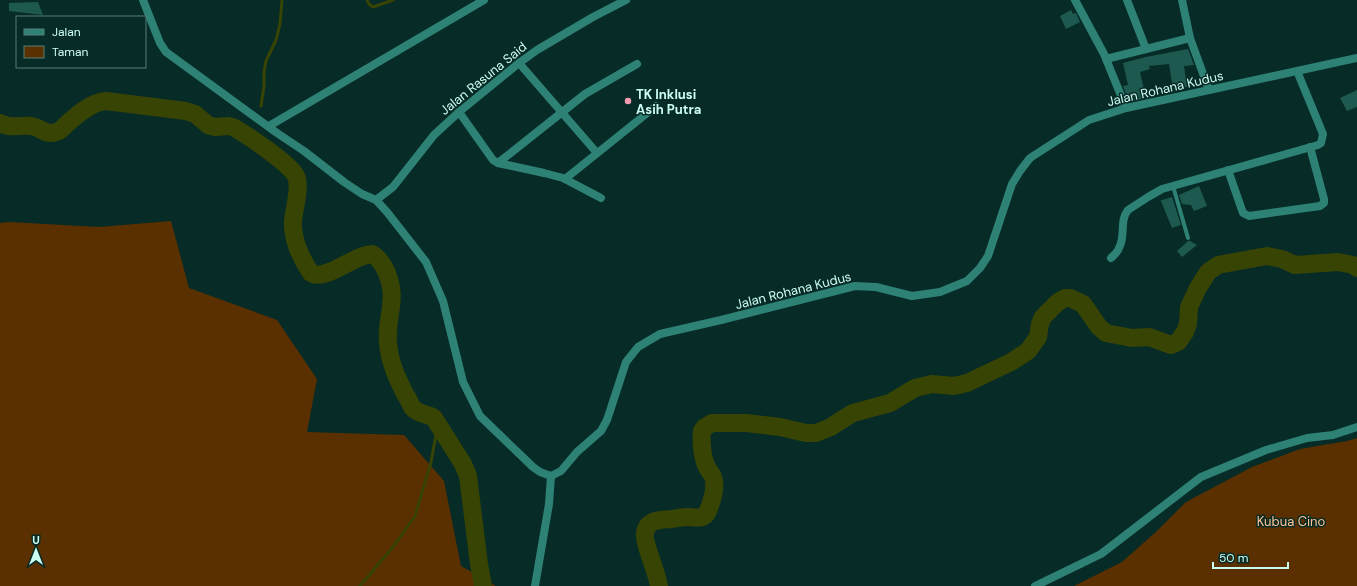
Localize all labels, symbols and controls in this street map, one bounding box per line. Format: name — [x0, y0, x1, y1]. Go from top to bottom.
legend — [16, 16, 146, 68]
text: Jalan — [52, 24, 81, 40]
street label: Jalan Rasuna Said — [436, 38, 530, 119]
text: Taman — [52, 44, 89, 60]
street label: Jalan Rohana Kudus — [1105, 67, 1225, 110]
place label: TK Inklusi Asih Putra — [636, 86, 701, 118]
marker: TK Inklusi Asih Putra — [623, 96, 633, 106]
street label: Jalan Rohana Kudus — [733, 268, 853, 313]
park label: Kubua Cino — [1257, 513, 1326, 530]
north arrow — [16, 530, 56, 570]
text: U — [32, 533, 40, 547]
scale bar — [1213, 544, 1288, 570]
text: 50 m — [1219, 550, 1248, 566]

